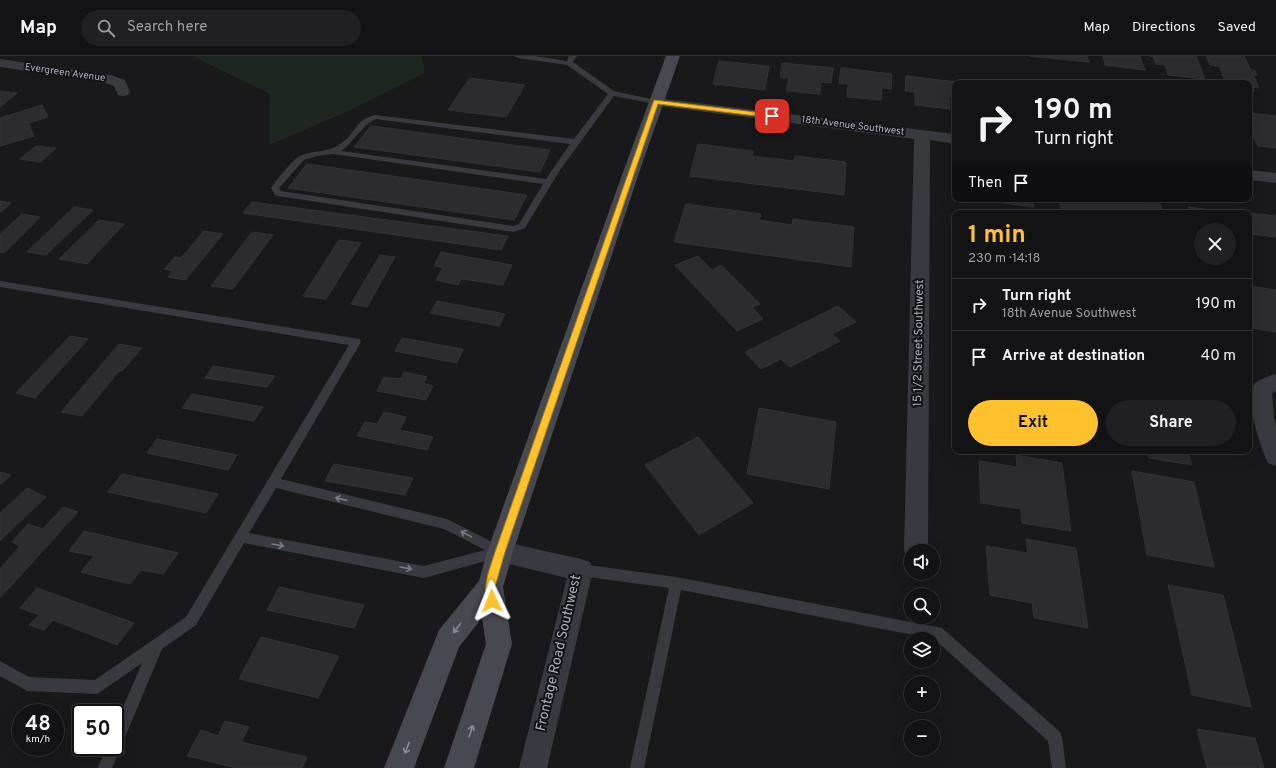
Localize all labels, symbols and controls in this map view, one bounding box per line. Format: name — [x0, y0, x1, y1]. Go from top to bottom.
search box — [81, 10, 361, 46]
text: Map — [20, 16, 57, 40]
icon: search — [95, 17, 117, 39]
text: Search here — [127, 18, 207, 37]
text: Map — [1084, 19, 1110, 36]
text: Directions — [1132, 19, 1196, 36]
text: Saved — [1218, 19, 1256, 36]
street label: Evergreen Avenue — [24, 61, 106, 85]
text: 190 m — [1034, 93, 1112, 129]
icon: right — [968, 96, 1020, 148]
pin — [755, 99, 789, 133]
icon: arrive — [761, 105, 783, 127]
street label: 18th Avenue Southwest — [801, 113, 905, 139]
text: Turn right — [1034, 128, 1114, 151]
icon: arrive — [1010, 172, 1032, 194]
text: Then — [968, 174, 1002, 193]
text: 1 min — [968, 221, 1026, 251]
button: close — [1194, 223, 1236, 265]
text: 230 m · 14:18 — [968, 251, 1041, 267]
street label: 15 1/2 Street Southwest — [910, 279, 928, 407]
text: Turn right — [1002, 287, 1071, 306]
icon: right — [968, 294, 990, 316]
text: 190 m — [1196, 295, 1236, 314]
text: 18th Avenue Southwest — [1002, 306, 1136, 322]
icon: arrive — [968, 346, 990, 368]
text: Arrive at destination — [1002, 347, 1145, 366]
text: 40 m — [1201, 347, 1236, 366]
button: Exit — [968, 400, 1098, 446]
button: Share — [1106, 400, 1236, 446]
one-way arrow — [335, 494, 348, 502]
one-way arrow — [460, 530, 472, 537]
one-way arrow — [271, 541, 284, 549]
map controls — [904, 544, 940, 756]
button: sound — [904, 544, 940, 580]
one-way arrow — [399, 564, 412, 572]
street label: Frontage Road Southwest — [533, 573, 585, 733]
position arrow — [471, 580, 513, 622]
button: search — [904, 588, 940, 624]
one-way arrow — [453, 623, 461, 634]
button: layers — [904, 632, 940, 668]
button: + — [904, 676, 940, 712]
speed limit sign: 50 — [72, 704, 124, 756]
text: 48 — [25, 712, 51, 738]
button: − — [904, 720, 940, 756]
one-way arrow — [468, 725, 476, 737]
text: km/h — [26, 733, 50, 746]
one-way arrow — [402, 741, 410, 753]

